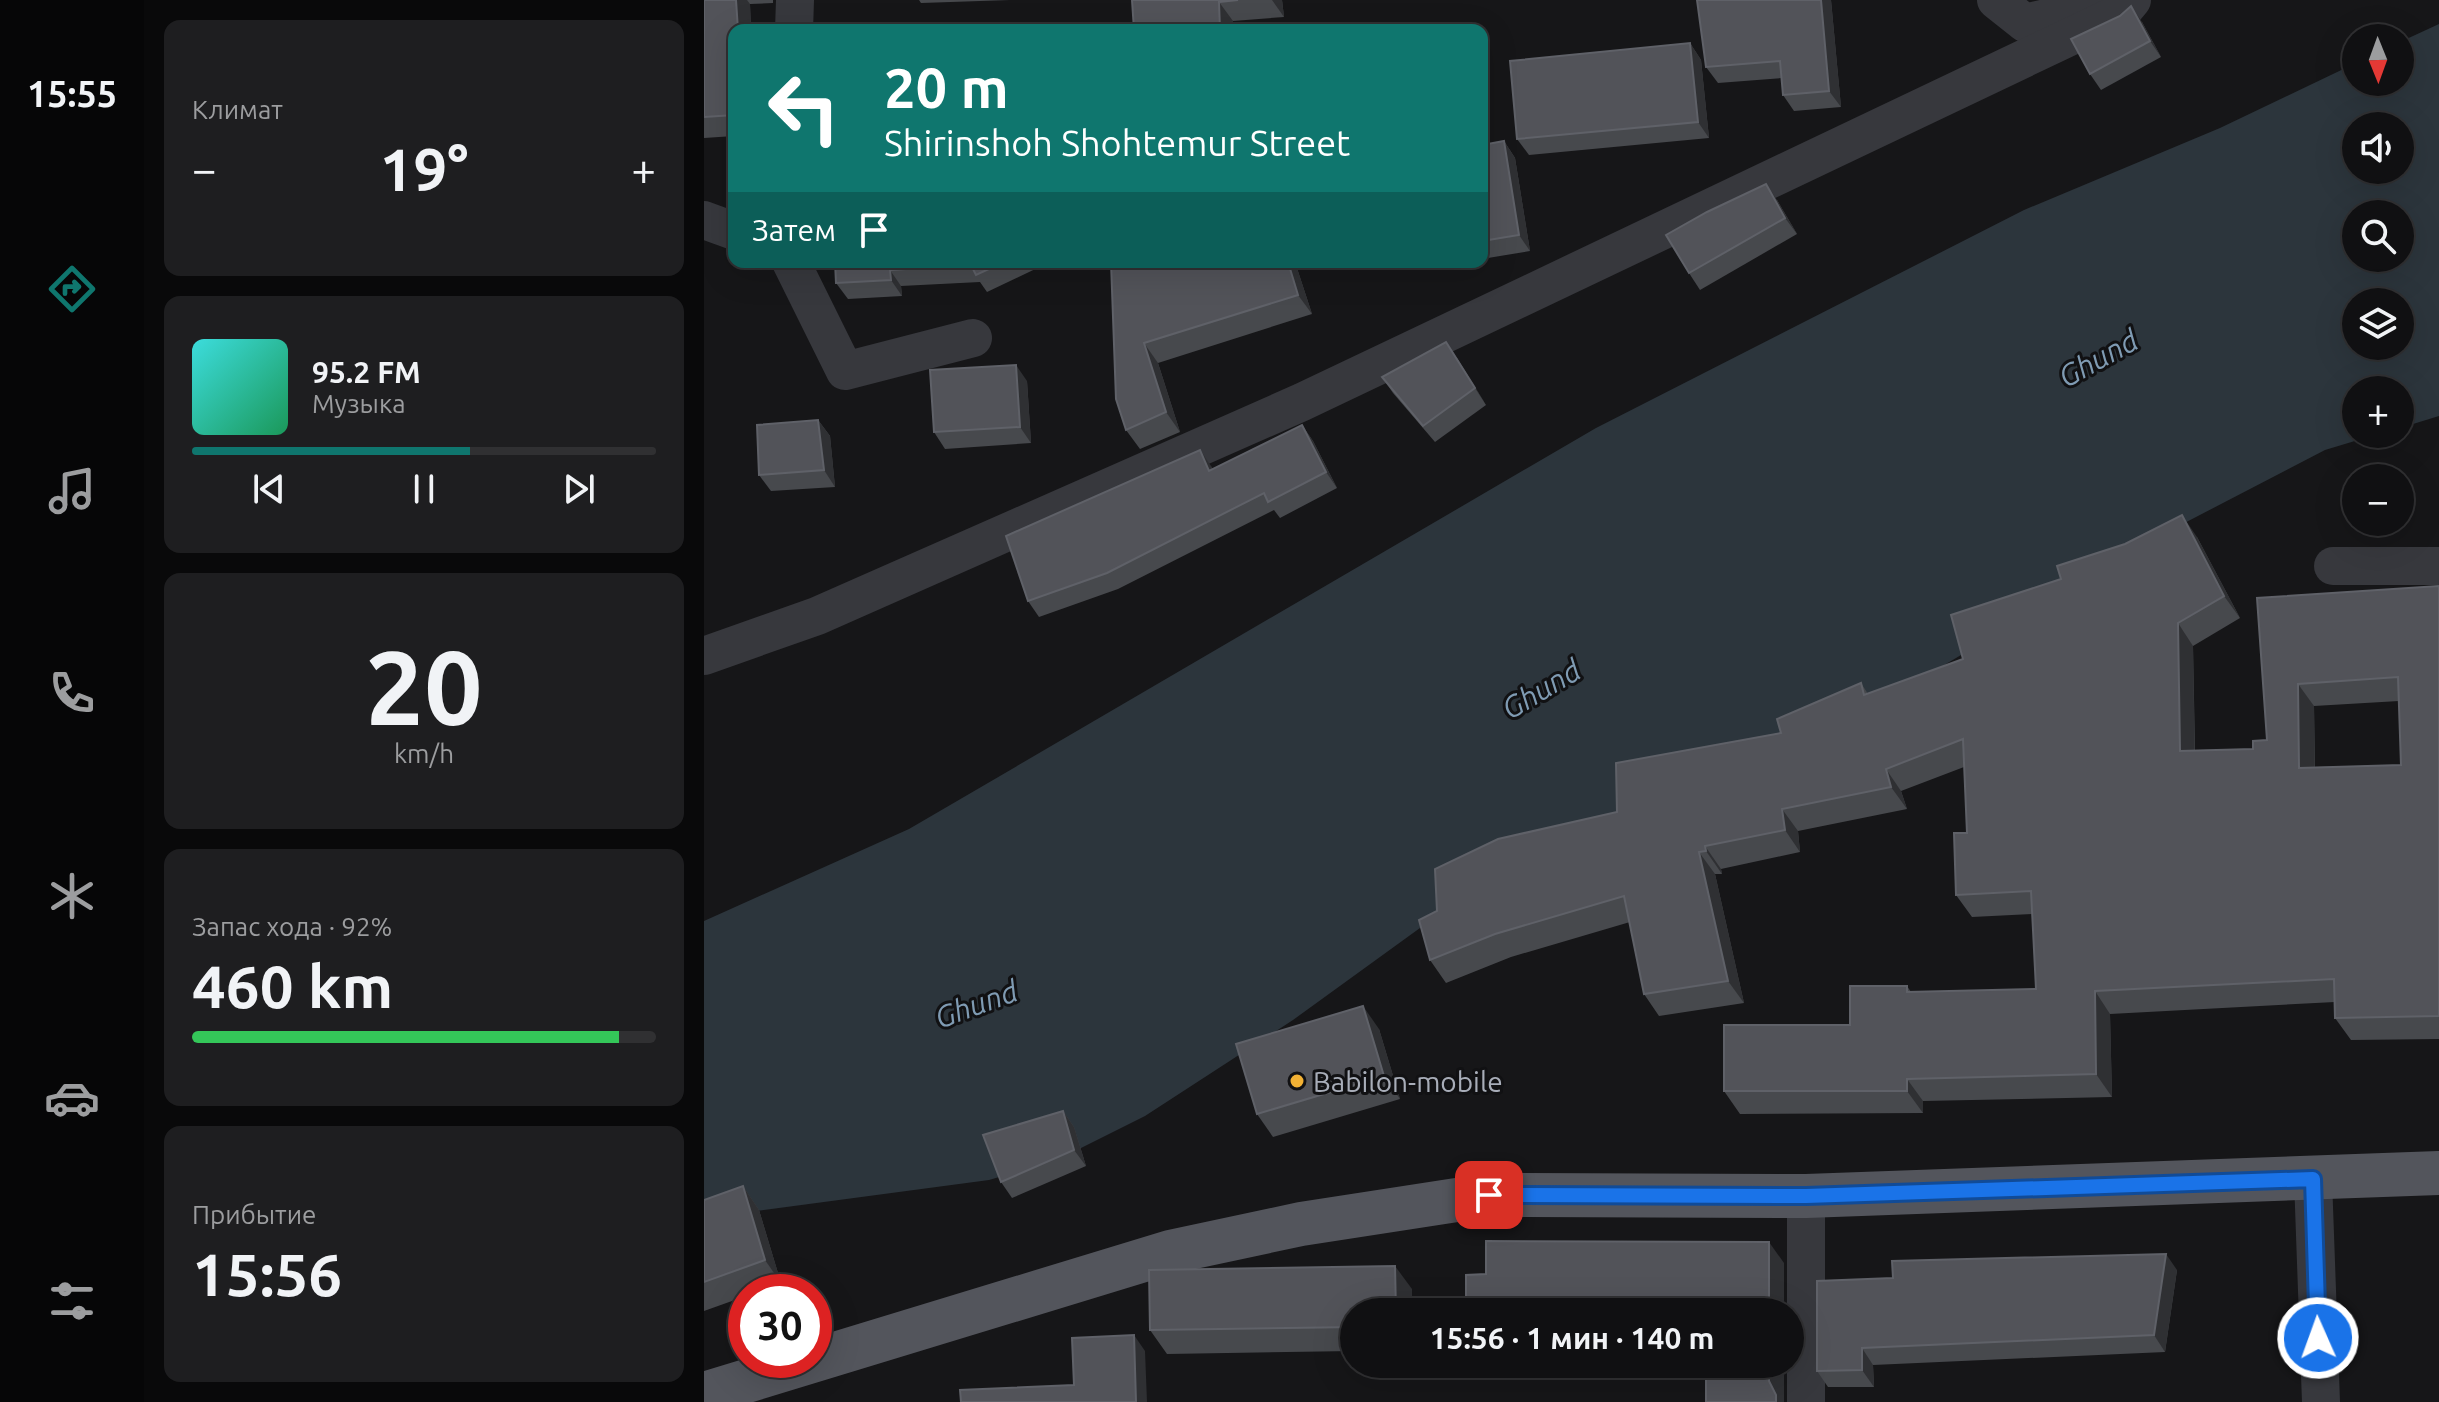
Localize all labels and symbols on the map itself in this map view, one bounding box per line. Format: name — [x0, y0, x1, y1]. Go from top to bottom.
north arrow — [2342, 24, 2414, 96]
water label: Ghund — [2052, 322, 2145, 394]
water label: Ghund — [1495, 652, 1588, 726]
water label: Ghund — [930, 973, 1023, 1035]
place label: Babilon-mobile — [1313, 1066, 1503, 1097]
marker: Babilon-mobile — [1288, 1072, 1306, 1090]
pin — [1455, 1161, 1523, 1229]
speed limit sign: 30 — [728, 1274, 832, 1378]
position arrow — [2276, 1296, 2360, 1380]

